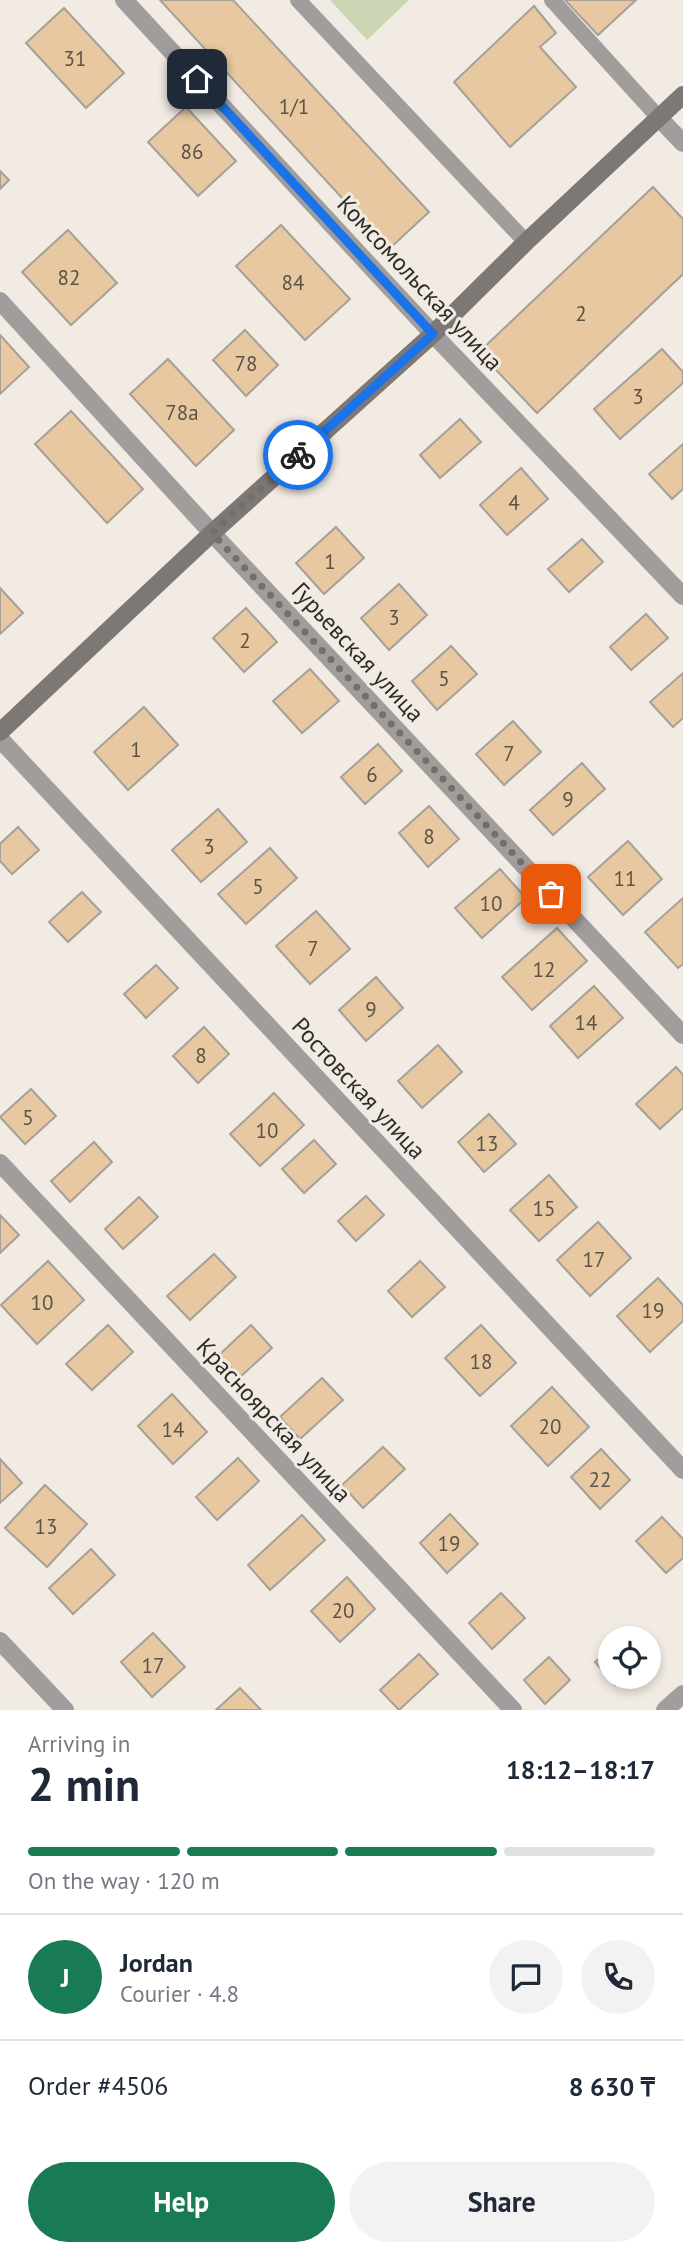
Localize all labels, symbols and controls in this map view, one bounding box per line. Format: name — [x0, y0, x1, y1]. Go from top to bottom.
house number: 31 — [64, 45, 86, 72]
pin — [167, 49, 227, 109]
icon: home — [178, 60, 216, 98]
house number: 1/1 — [279, 93, 309, 120]
house number: 86 — [181, 138, 203, 165]
street label: Комсомольская улица — [331, 189, 509, 377]
house number: 82 — [58, 264, 80, 291]
house number: 84 — [282, 269, 304, 296]
house number: 2 — [575, 300, 587, 327]
house number: 78 — [235, 350, 257, 377]
house number: 3 — [632, 383, 644, 410]
house number: 78а — [165, 399, 199, 426]
courier — [263, 420, 333, 490]
icon: bike — [279, 436, 317, 474]
house number: 4 — [508, 489, 520, 516]
house number: 1 — [324, 548, 336, 575]
street label: Гурьевская улица — [285, 576, 431, 728]
house number: 3 — [388, 604, 400, 631]
house number: 2 — [239, 627, 251, 654]
house number: 5 — [438, 665, 450, 692]
house number: 1 — [130, 736, 142, 763]
house number: 7 — [503, 740, 515, 767]
house number: 6 — [366, 761, 378, 788]
house number: 9 — [562, 786, 574, 813]
house number: 8 — [423, 823, 435, 850]
house number: 3 — [203, 833, 215, 860]
pin — [521, 864, 581, 924]
house number: 11 — [614, 865, 636, 892]
house number: 5 — [252, 873, 264, 900]
icon: bag — [532, 875, 570, 913]
house number: 10 — [480, 890, 502, 917]
house number: 7 — [307, 935, 319, 962]
house number: 12 — [533, 956, 555, 983]
house number: 9 — [365, 996, 377, 1023]
house number: 14 — [575, 1009, 597, 1036]
street label: Ростовская улица — [285, 1011, 433, 1165]
house number: 8 — [195, 1042, 207, 1069]
house number: 5 — [22, 1104, 34, 1131]
house number: 10 — [256, 1117, 278, 1144]
house number: 13 — [476, 1130, 498, 1157]
house number: 15 — [533, 1195, 555, 1222]
house number: 17 — [583, 1246, 605, 1273]
house number: 10 — [31, 1289, 53, 1316]
house number: 19 — [642, 1297, 664, 1324]
street label: Красноярская улица — [190, 1331, 358, 1509]
house number: 18 — [470, 1348, 492, 1375]
house number: 20 — [539, 1413, 561, 1440]
house number: 14 — [162, 1416, 184, 1443]
house number: 22 — [589, 1466, 611, 1493]
house number: 13 — [35, 1513, 57, 1540]
house number: 19 — [438, 1530, 460, 1557]
house number: 20 — [332, 1597, 354, 1624]
map controls — [598, 1626, 661, 1689]
button: locate — [598, 1626, 661, 1689]
house number: 17 — [142, 1652, 164, 1679]
text: Arriving in — [28, 1729, 130, 1758]
text: 18:12–18:17 — [506, 1753, 655, 1786]
text: 2 min — [28, 1754, 140, 1814]
text: On the way · 120 m — [28, 1866, 220, 1895]
button: chat — [489, 1940, 563, 2014]
button: phone — [581, 1940, 655, 2014]
text: Jordan — [120, 1946, 193, 1979]
text: J — [61, 1961, 69, 1994]
text: Courier · 4.8 — [120, 1979, 239, 2008]
text: Order #4506 — [28, 2069, 168, 2102]
text: 8 630 ₸ — [569, 2070, 655, 2103]
button: Help — [28, 2162, 335, 2242]
button: Share — [349, 2162, 655, 2242]

